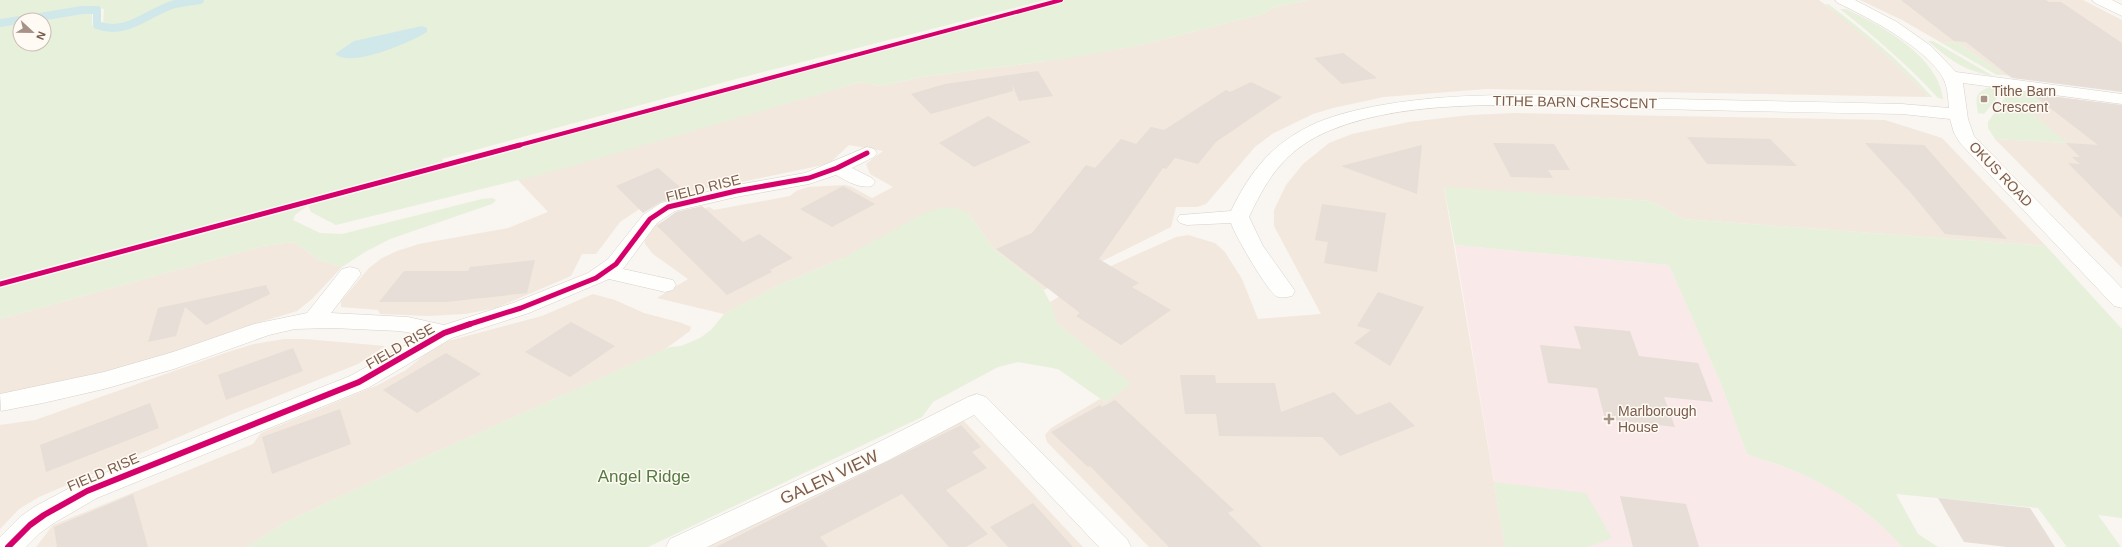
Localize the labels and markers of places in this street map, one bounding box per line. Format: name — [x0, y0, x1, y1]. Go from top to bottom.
place label: Tithe Barn Crescent — [1992, 83, 2056, 115]
marker: Tithe Barn Crescent — [1979, 94, 1989, 104]
place label: Marlborough House — [1618, 403, 1697, 435]
marker: Marlborough House — [1603, 413, 1615, 425]

